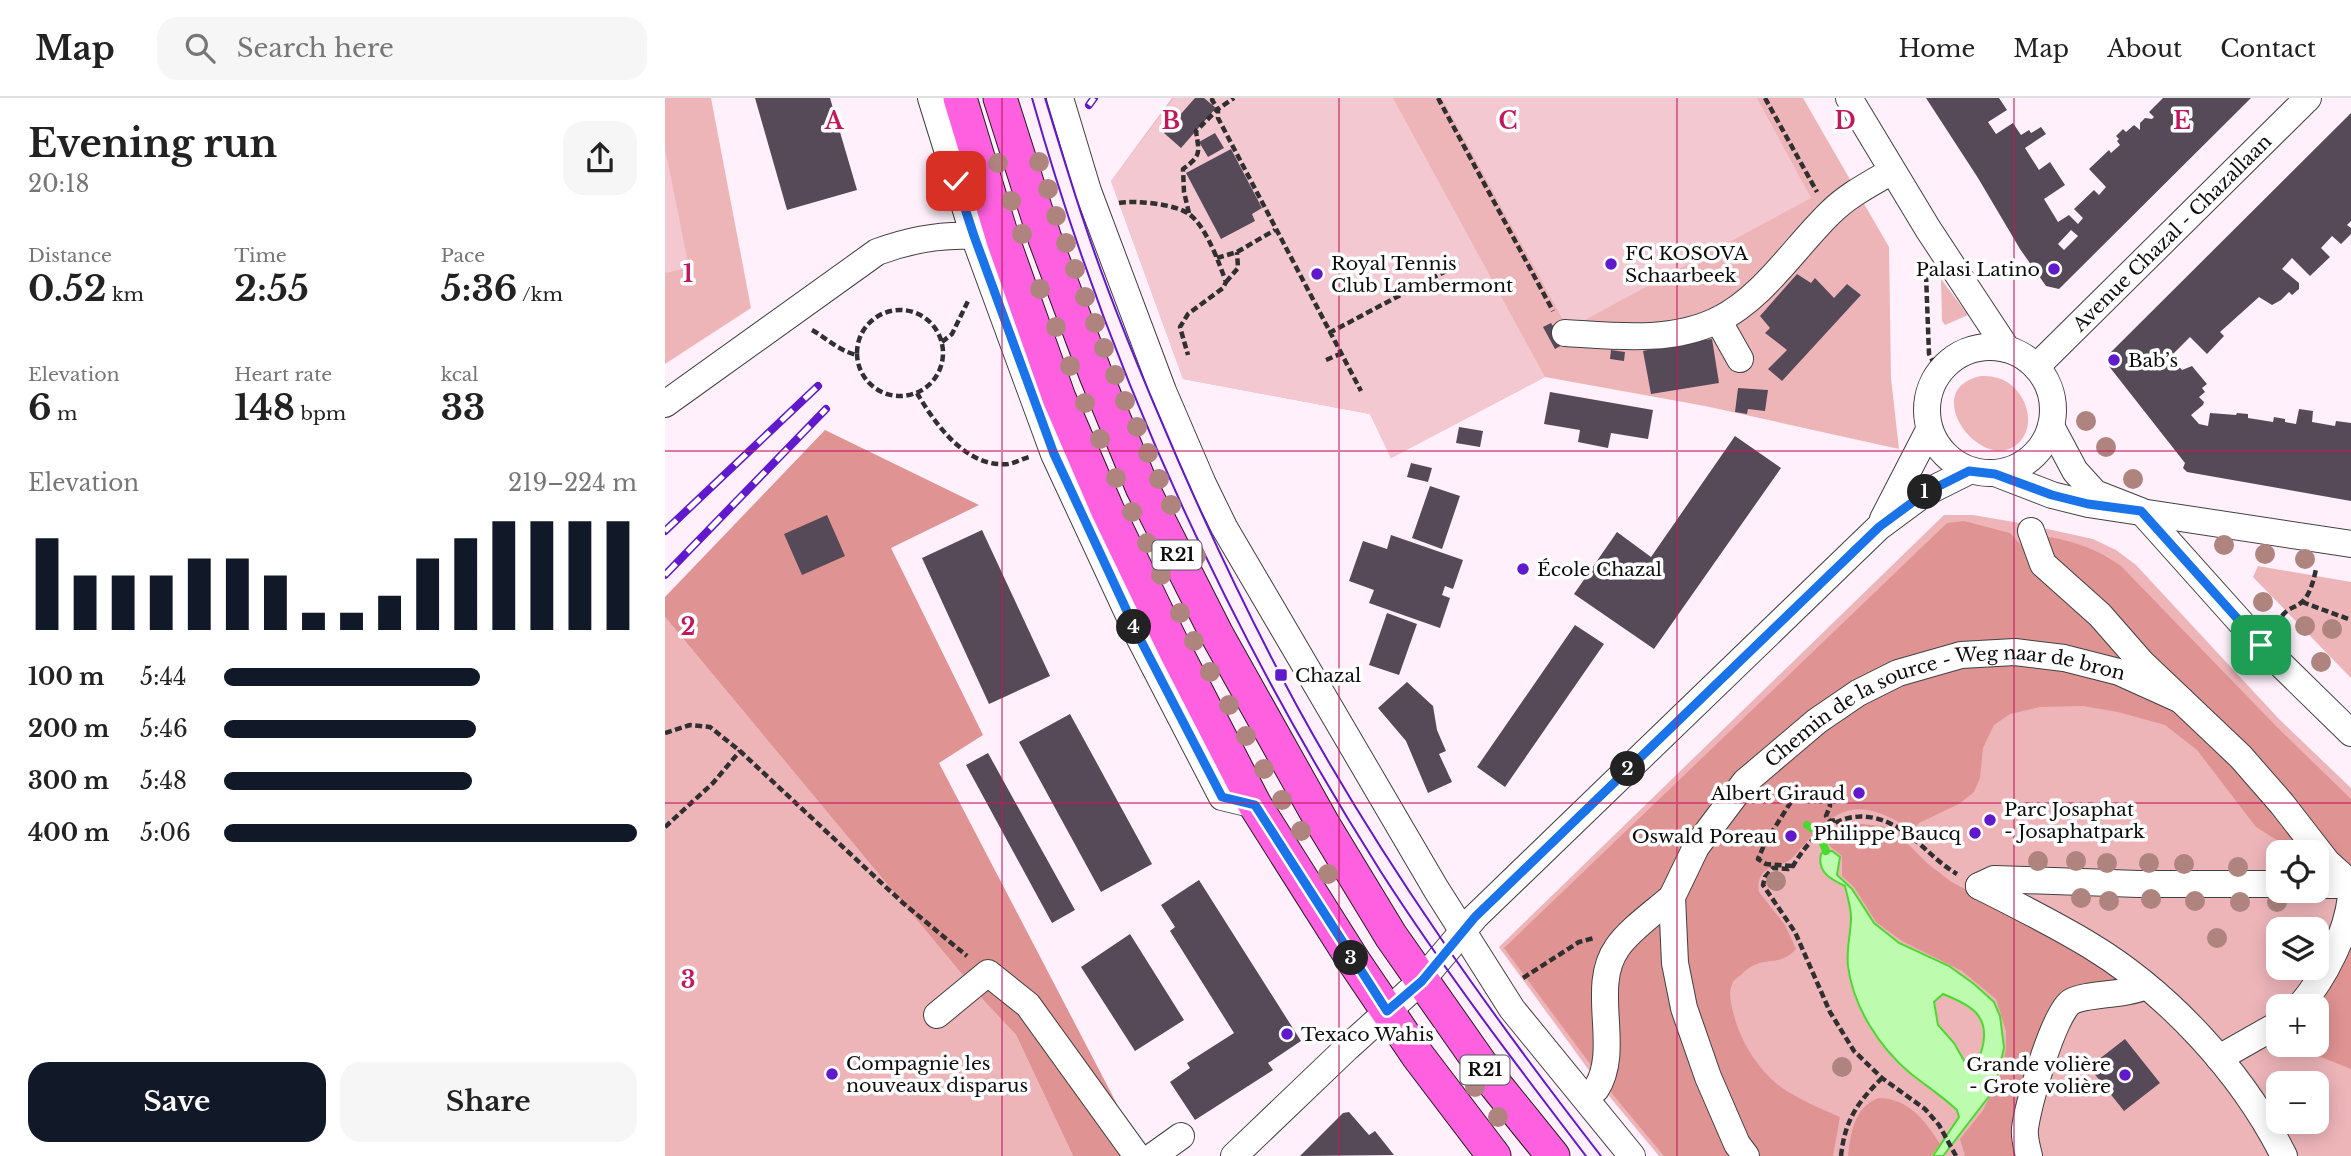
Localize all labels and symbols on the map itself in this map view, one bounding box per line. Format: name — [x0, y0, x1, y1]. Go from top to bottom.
text: A — [824, 107, 845, 135]
text: B — [1162, 107, 1180, 135]
text: C — [1499, 107, 1517, 135]
text: D — [1834, 107, 1856, 135]
text: E — [2173, 107, 2191, 135]
street label: Avenue Chazal - Chazallaan — [2067, 130, 2276, 337]
pin — [926, 151, 986, 211]
place label: FC KOSOVA Schaarbeek — [1625, 242, 1748, 287]
place label: Royal Tennis Club Lambermont — [1331, 252, 1514, 297]
marker: FC KOSOVA Schaarbeek — [1603, 256, 1619, 272]
place label: Palasi Latino — [1916, 258, 2040, 281]
text: 1 — [683, 260, 693, 288]
marker: Palasi Latino — [2046, 261, 2062, 277]
marker: Royal Tennis Club Lambermont — [1309, 266, 1325, 282]
place label: Bab’s — [2128, 349, 2178, 372]
marker: Bab’s — [2106, 352, 2122, 368]
pin: 1 — [1907, 474, 1943, 510]
road number: R21 — [1153, 541, 1201, 570]
place label: École Chazal — [1537, 558, 1662, 581]
marker: École Chazal — [1515, 561, 1531, 577]
pin: 4 — [1117, 610, 1151, 644]
text: 2 — [681, 613, 695, 641]
pin — [2231, 615, 2291, 675]
street label: Chemin de la source - Weg naar de bron — [1760, 641, 2128, 772]
place label: Chazal — [1295, 664, 1361, 687]
marker: Chazal — [1273, 667, 1289, 683]
pin: 2 — [1611, 752, 1646, 786]
place label: Albert Giraud — [1710, 782, 1845, 805]
marker: Albert Giraud — [1851, 785, 1867, 801]
place label: Parc Josaphat - Josaphatpark — [2004, 798, 2145, 843]
marker: Parc Josaphat - Josaphatpark — [1982, 812, 1998, 828]
place label: Philippe Baucq — [1813, 822, 1962, 845]
place label: Oswald Poreau — [1632, 825, 1777, 848]
marker: Philippe Baucq — [1967, 825, 1983, 841]
marker: Oswald Poreau — [1783, 828, 1799, 844]
pin: 3 — [1333, 940, 1369, 976]
text: 3 — [681, 966, 695, 994]
place label: Texaco Wahis — [1301, 1023, 1434, 1046]
marker: Texaco Wahis — [1279, 1026, 1295, 1042]
place label: Compagnie les nouveaux disparus — [846, 1052, 1028, 1097]
place label: Grande volière - Grote volière — [1966, 1053, 2111, 1098]
road number: R21 — [1461, 1056, 1509, 1085]
marker: Compagnie les nouveaux disparus — [824, 1066, 840, 1082]
marker: Grande volière - Grote volière — [2117, 1067, 2133, 1083]

